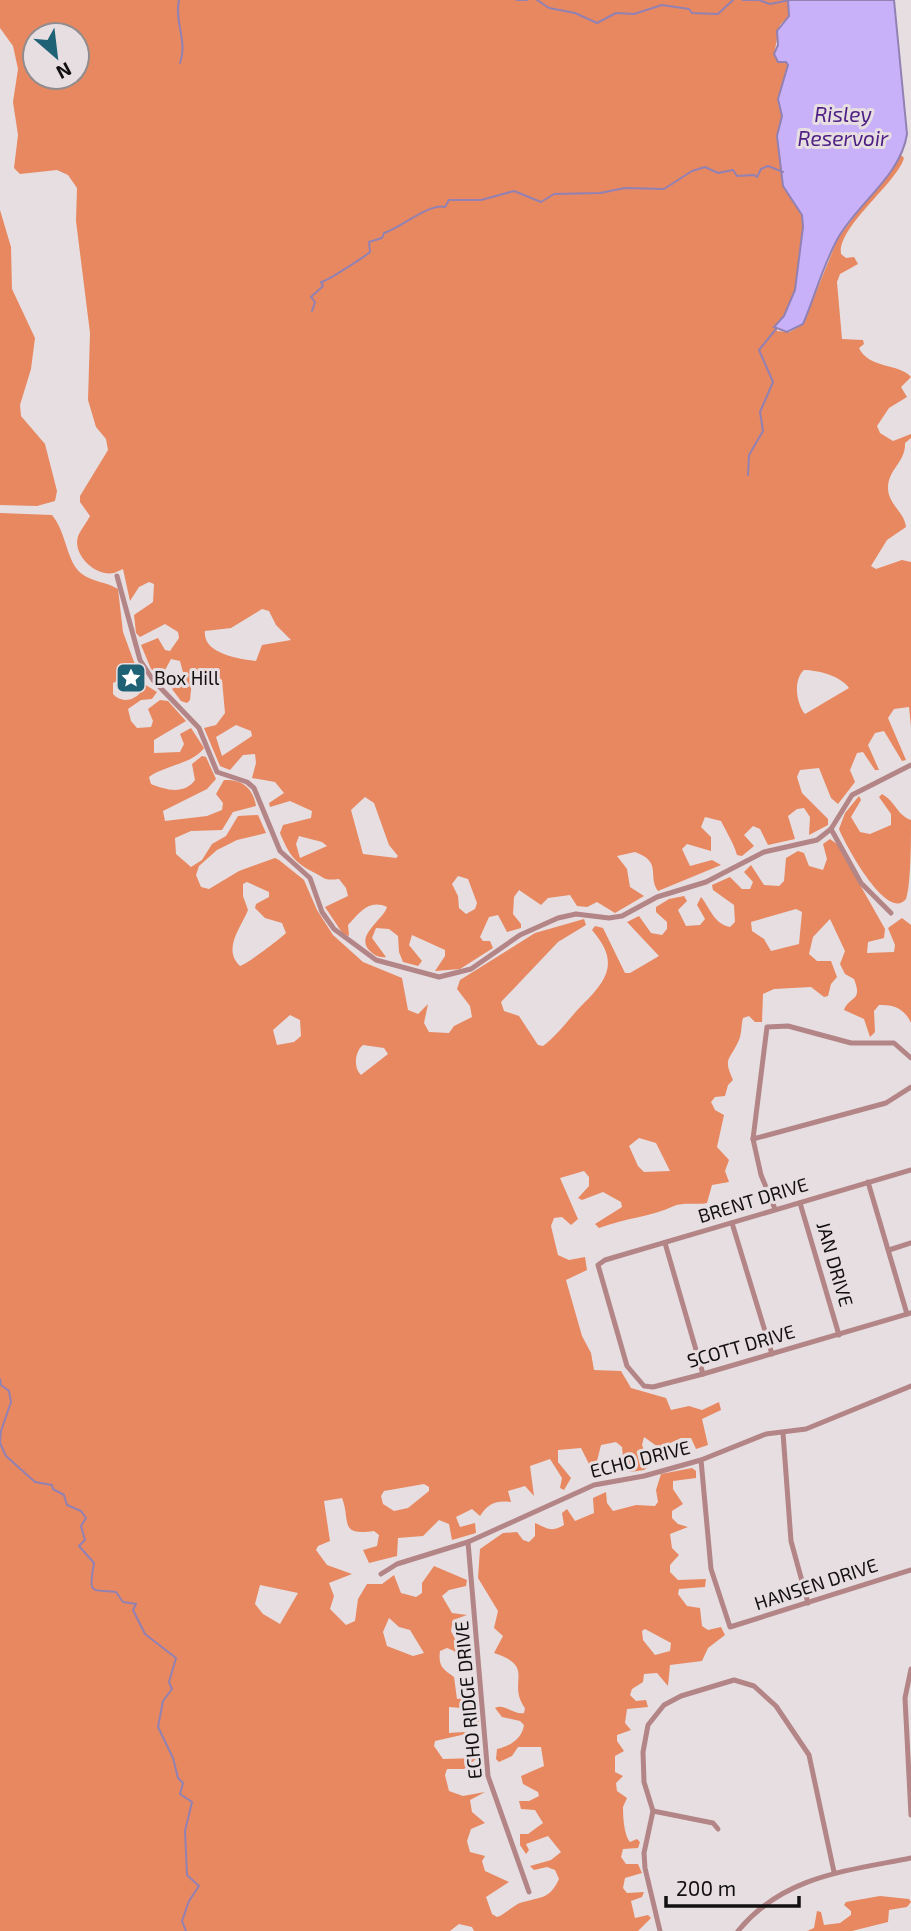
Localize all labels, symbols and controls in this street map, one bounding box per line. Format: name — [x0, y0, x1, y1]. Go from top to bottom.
north arrow — [21, 21, 91, 91]
text: N — [53, 58, 76, 85]
water label: Risley Reservoir — [798, 101, 889, 150]
place icon: Box Hill — [114, 661, 148, 695]
place label: Box Hill — [154, 666, 220, 689]
street label: BRENT DRIVE — [695, 1172, 811, 1227]
street label: JAN DRIVE — [812, 1219, 859, 1309]
street label: SCOTT DRIVE — [684, 1319, 797, 1372]
street label: ECHO DRIVE — [587, 1435, 692, 1482]
street label: HANSEN DRIVE — [751, 1553, 880, 1614]
street label: ECHO RIDGE DRIVE — [449, 1620, 486, 1780]
scale bar — [666, 1864, 799, 1908]
text: 200 m — [676, 1875, 736, 1900]

